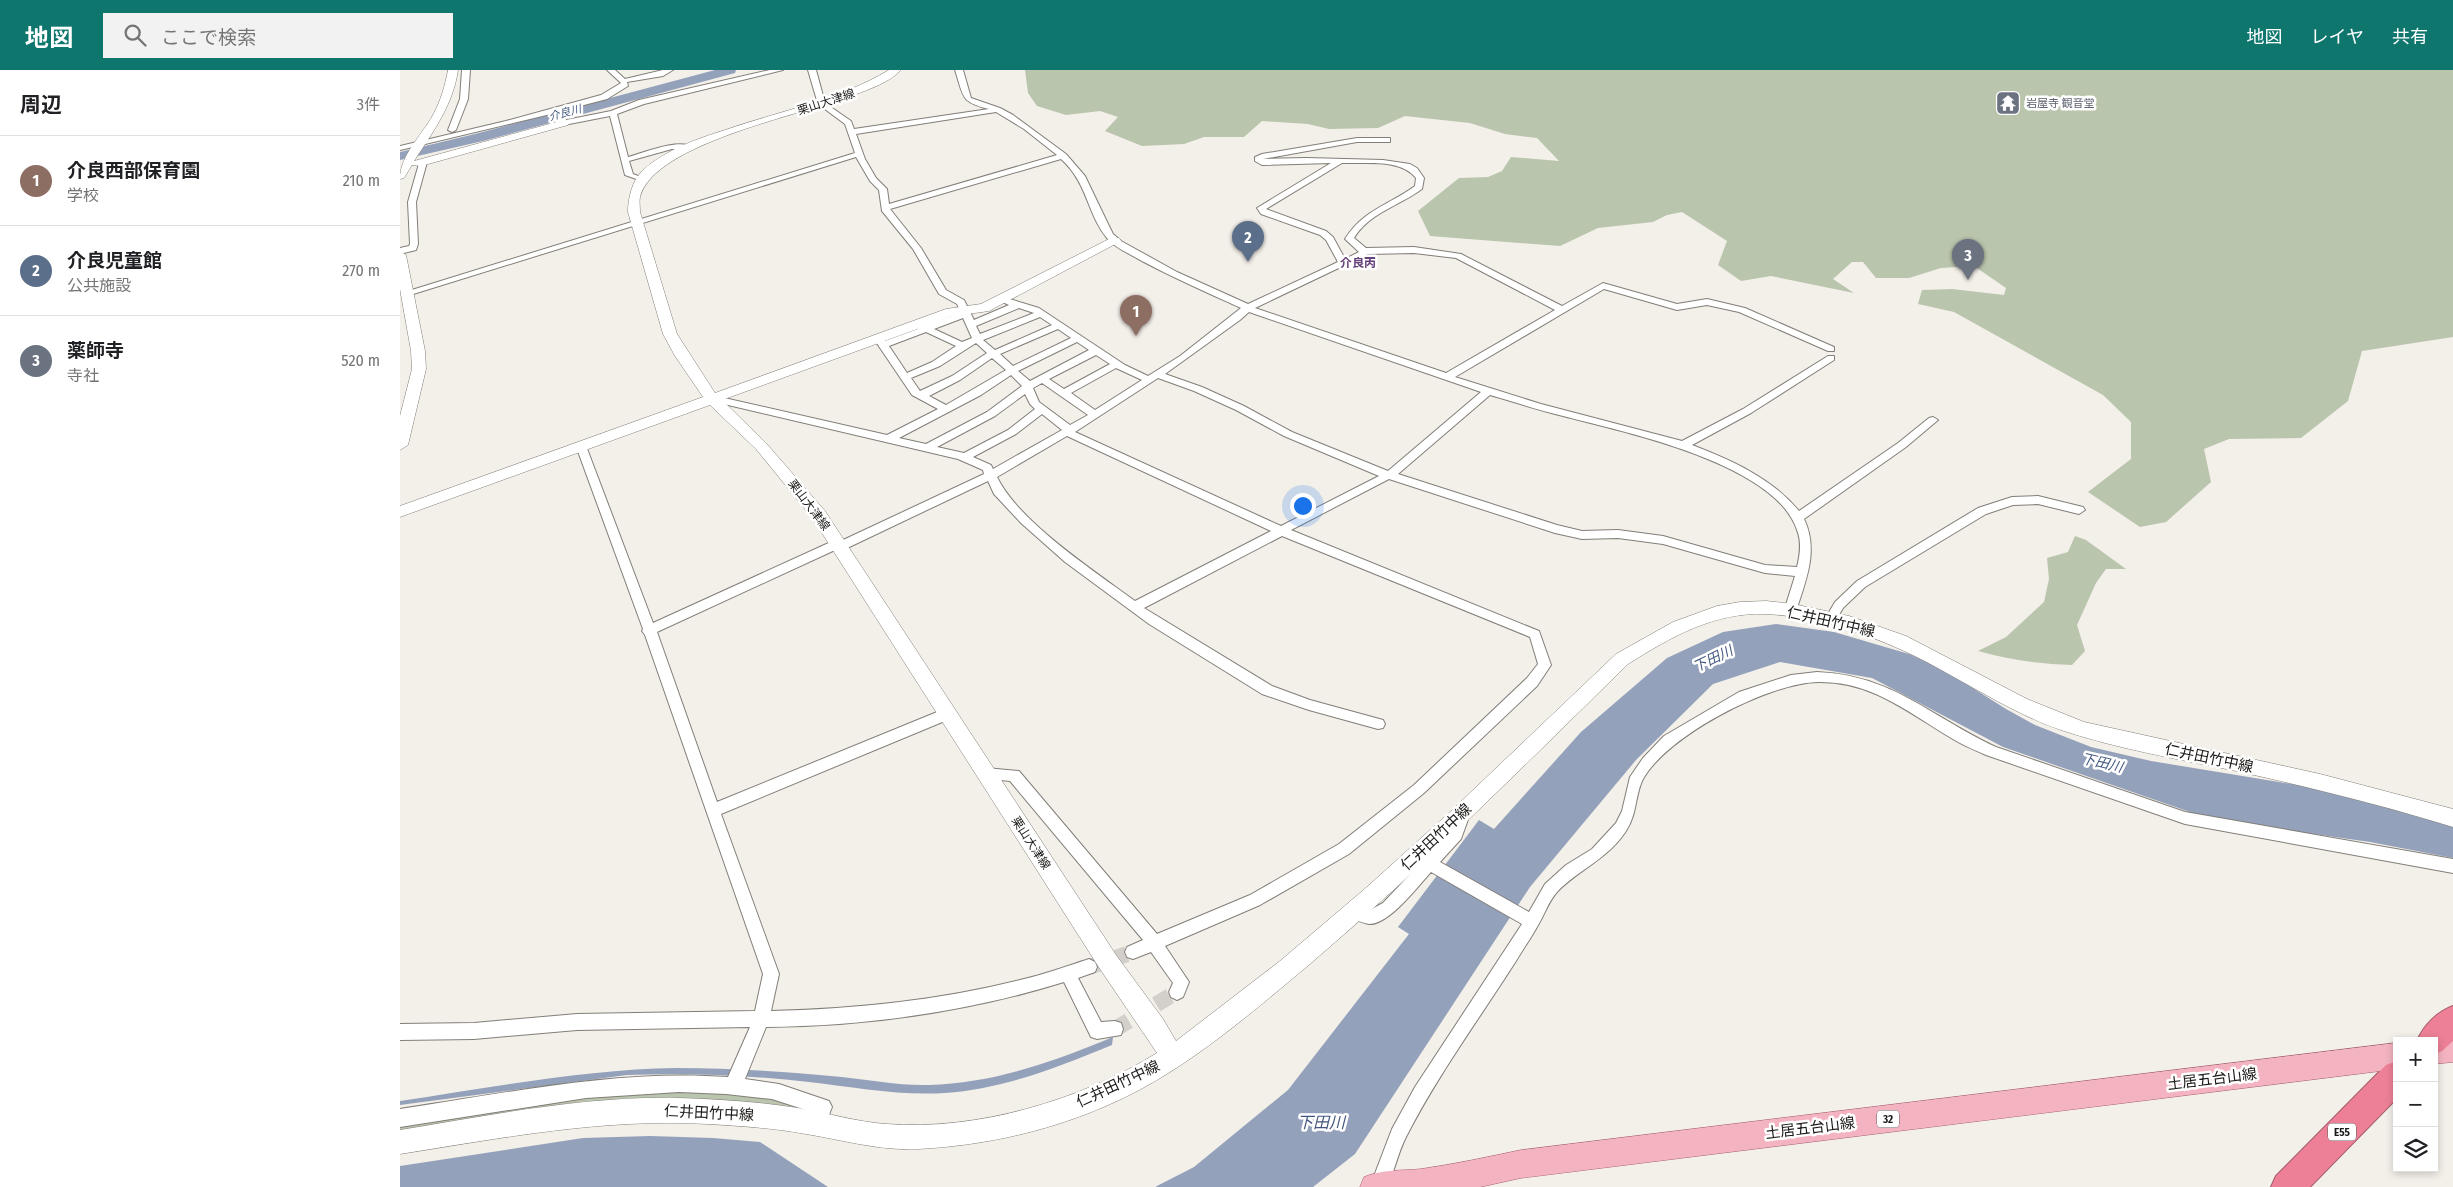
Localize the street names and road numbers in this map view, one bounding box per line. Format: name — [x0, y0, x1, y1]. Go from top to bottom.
street label: 栗山大津線 — [795, 86, 857, 118]
street label: 栗山大津線 — [785, 477, 833, 533]
street label: 仁井田竹中線 — [1785, 603, 1877, 641]
street label: 仁井田竹中線 — [2163, 740, 2255, 776]
street label: 仁井田竹中線 — [1397, 800, 1475, 874]
street label: 栗山大津線 — [1009, 814, 1053, 872]
street label: 仁井田竹中線 — [1073, 1057, 1163, 1111]
street label: 土居五台山線 — [2166, 1065, 2258, 1093]
street label: 仁井田竹中線 — [664, 1102, 754, 1124]
road number: 32 — [1877, 1110, 1899, 1128]
street label: 土居五台山線 — [1764, 1114, 1856, 1142]
road number: E55 — [2328, 1124, 2356, 1140]

